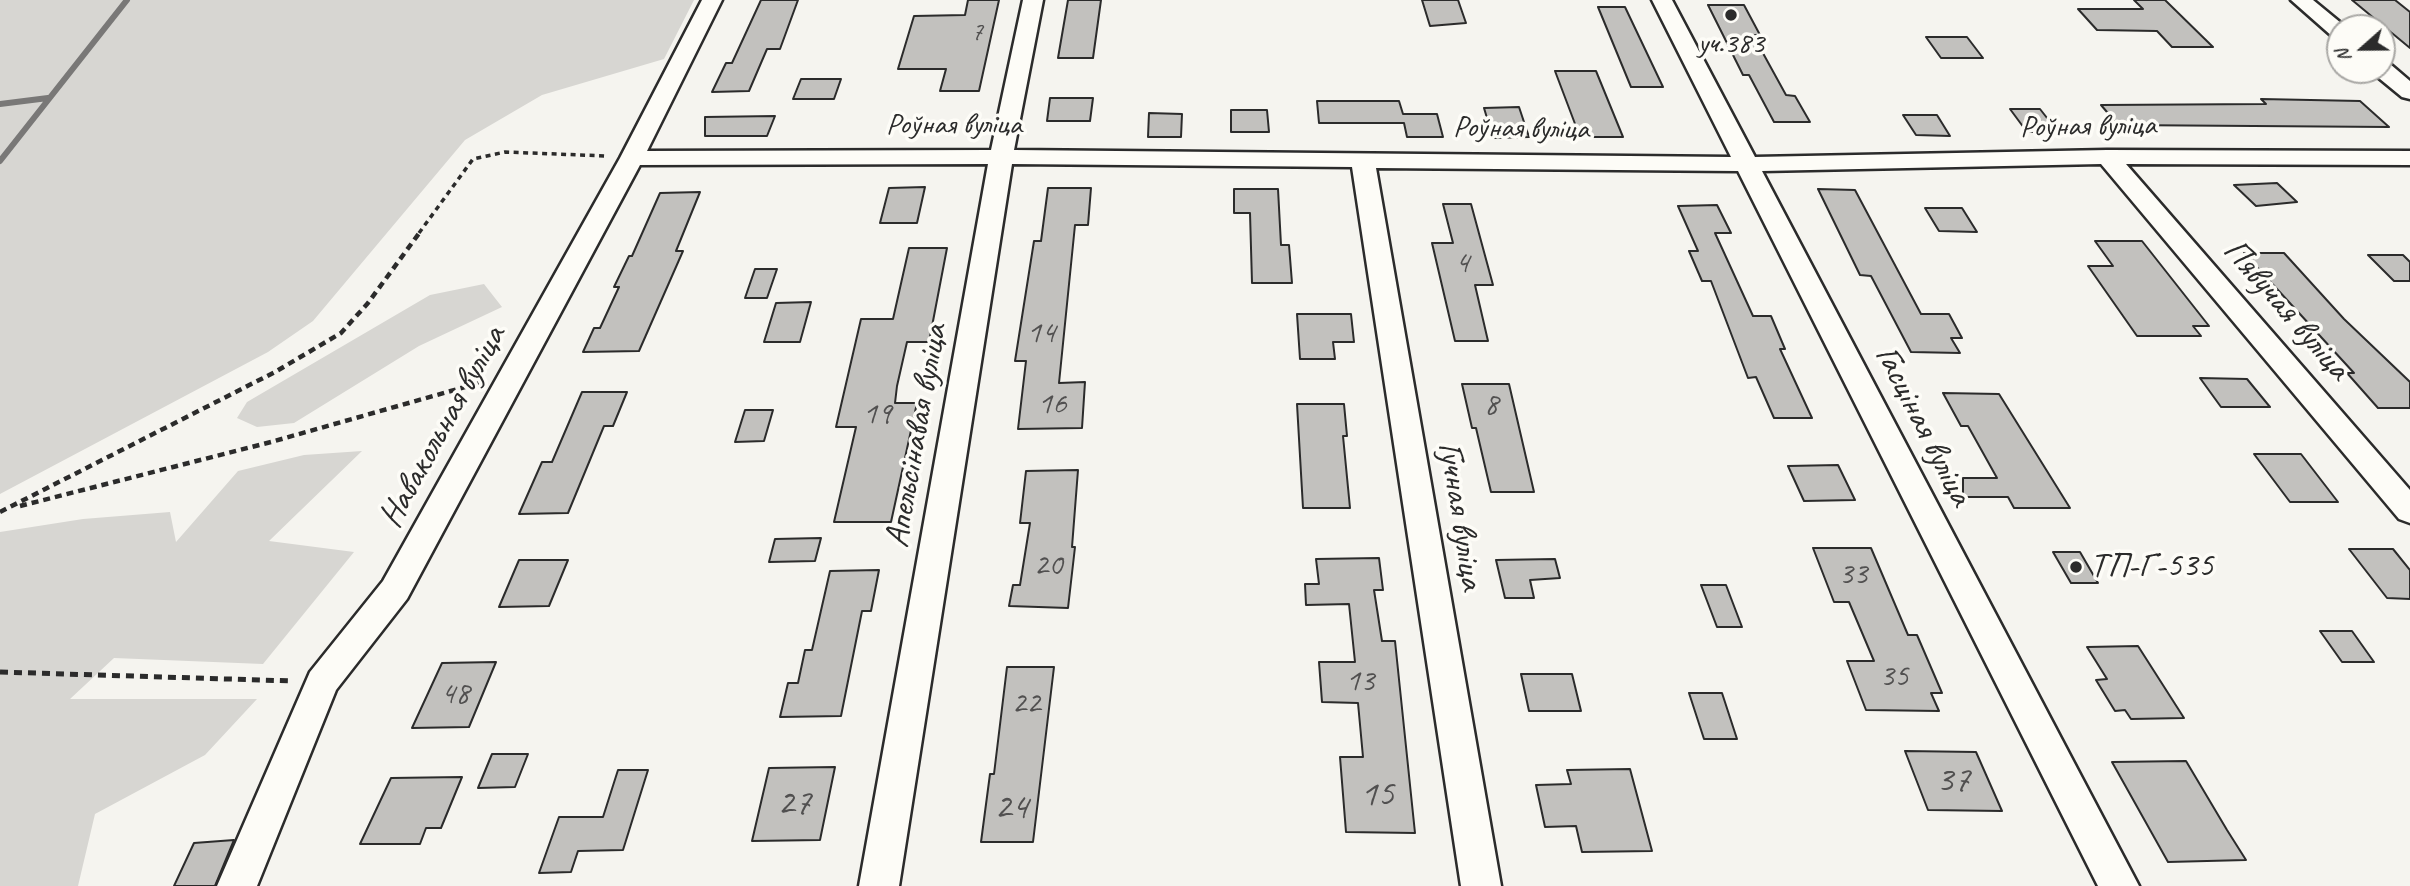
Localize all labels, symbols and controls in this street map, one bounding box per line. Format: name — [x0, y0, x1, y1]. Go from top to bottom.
marker: уч.383 — [1723, 7, 1739, 23]
north arrow — [2326, 14, 2396, 84]
house number: 7 — [971, 17, 983, 49]
place label: уч.383 — [1698, 26, 1764, 62]
text: N — [2330, 46, 2357, 66]
street label: Роўная вуліца — [886, 107, 1022, 143]
street label: Роўная вуліца — [2020, 108, 2156, 146]
street label: Роўная вуліца — [1453, 110, 1589, 148]
street label: Пявучая вуліца — [2213, 231, 2359, 389]
house number: 4 — [1455, 245, 1469, 283]
house number: 14 — [1027, 315, 1055, 353]
street label: Навакольная вуліца — [370, 319, 516, 535]
street label: Апельсінавая вуліца — [877, 321, 957, 551]
street label: Гасціная вуліца — [1865, 339, 1981, 513]
house number: 16 — [1038, 386, 1066, 424]
house number: 8 — [1484, 387, 1498, 425]
house number: 19 — [863, 396, 891, 434]
street label: Гучная вуліца — [1428, 439, 1492, 593]
place label: ТП-Г-535 — [2090, 546, 2213, 588]
house number: 20 — [1034, 547, 1062, 585]
house number: 33 — [1839, 556, 1867, 594]
marker: ТП-Г-535 — [2068, 559, 2084, 575]
house number: 35 — [1880, 658, 1908, 696]
house number: 13 — [1346, 663, 1374, 701]
house number: 48 — [441, 676, 469, 714]
house number: 22 — [1012, 685, 1040, 723]
house number: 37 — [1936, 758, 1970, 804]
house number: 15 — [1360, 772, 1394, 818]
house number: 27 — [777, 781, 811, 827]
house number: 24 — [994, 785, 1028, 831]

